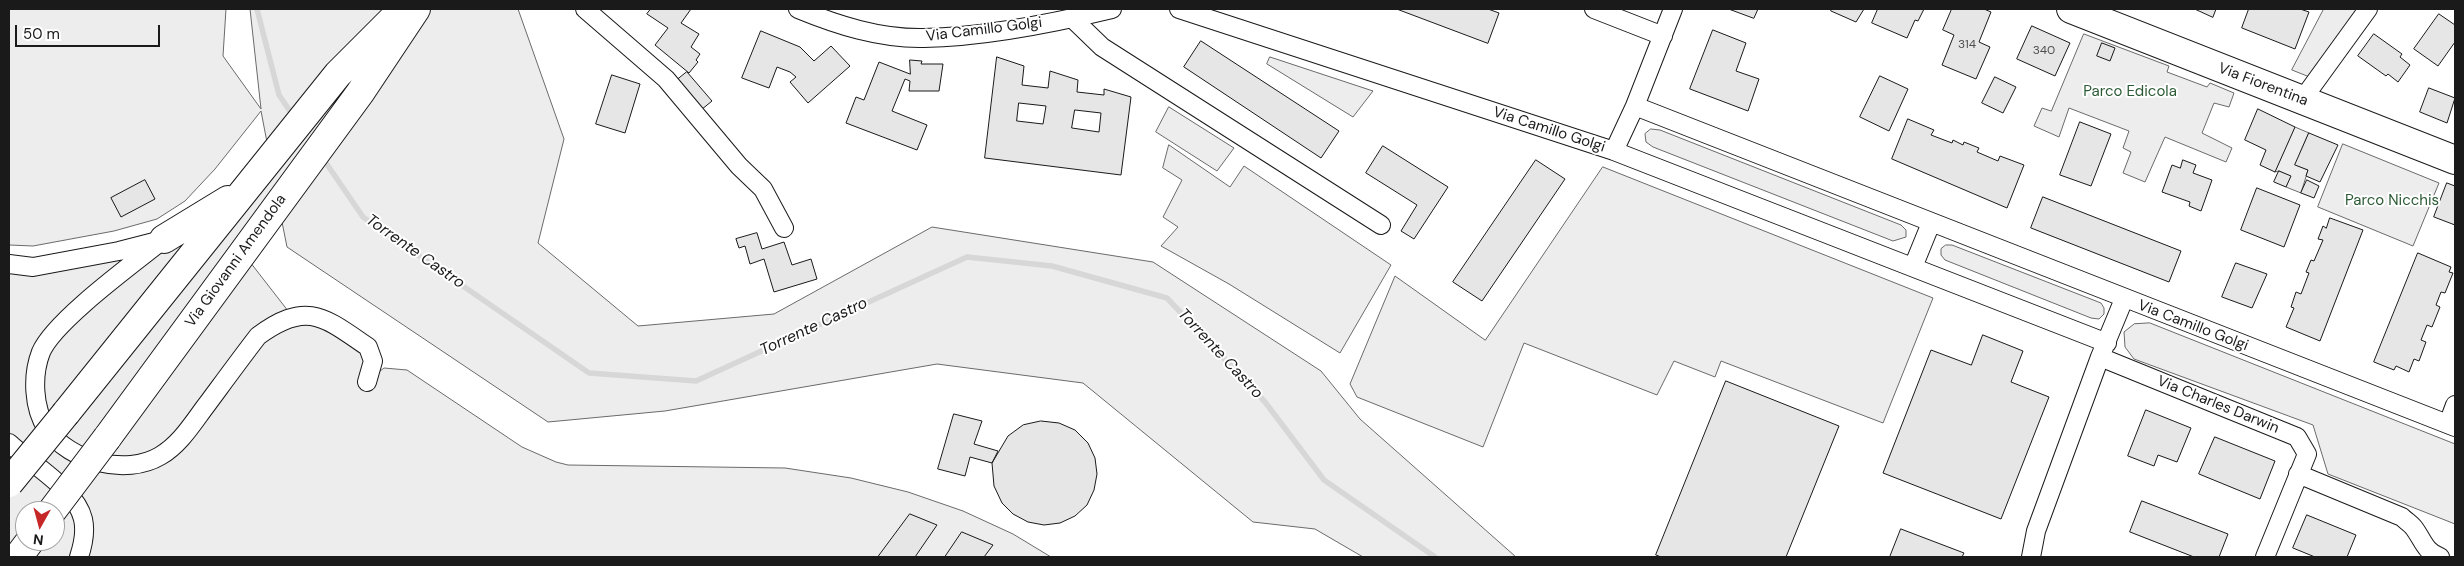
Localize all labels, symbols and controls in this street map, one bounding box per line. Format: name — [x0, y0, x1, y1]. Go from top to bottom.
street label: Via Camillo Golgi — [925, 14, 1043, 46]
scale bar — [18, 15, 162, 47]
text: 50 m — [23, 24, 60, 44]
house number: 314 — [1958, 38, 1976, 52]
house number: 340 — [2033, 44, 2055, 58]
street label: Via Fiorentina — [2215, 60, 2311, 110]
park label: Parco Edicola — [2083, 83, 2177, 101]
street label: Via Camillo Golgi — [1491, 103, 1607, 157]
street label: Via Giovanni Amendola — [182, 191, 290, 331]
park label: Parco Nicchis — [2345, 192, 2439, 210]
water label: Torrente Castro — [362, 211, 468, 293]
water label: Torrente Castro — [757, 294, 871, 360]
street label: Via Camillo Golgi — [2135, 297, 2251, 355]
water label: Torrente Castro — [1173, 305, 1267, 403]
street label: Via Charles Darwin — [2154, 372, 2282, 438]
north arrow — [15, 501, 65, 551]
text: N — [32, 530, 44, 549]

